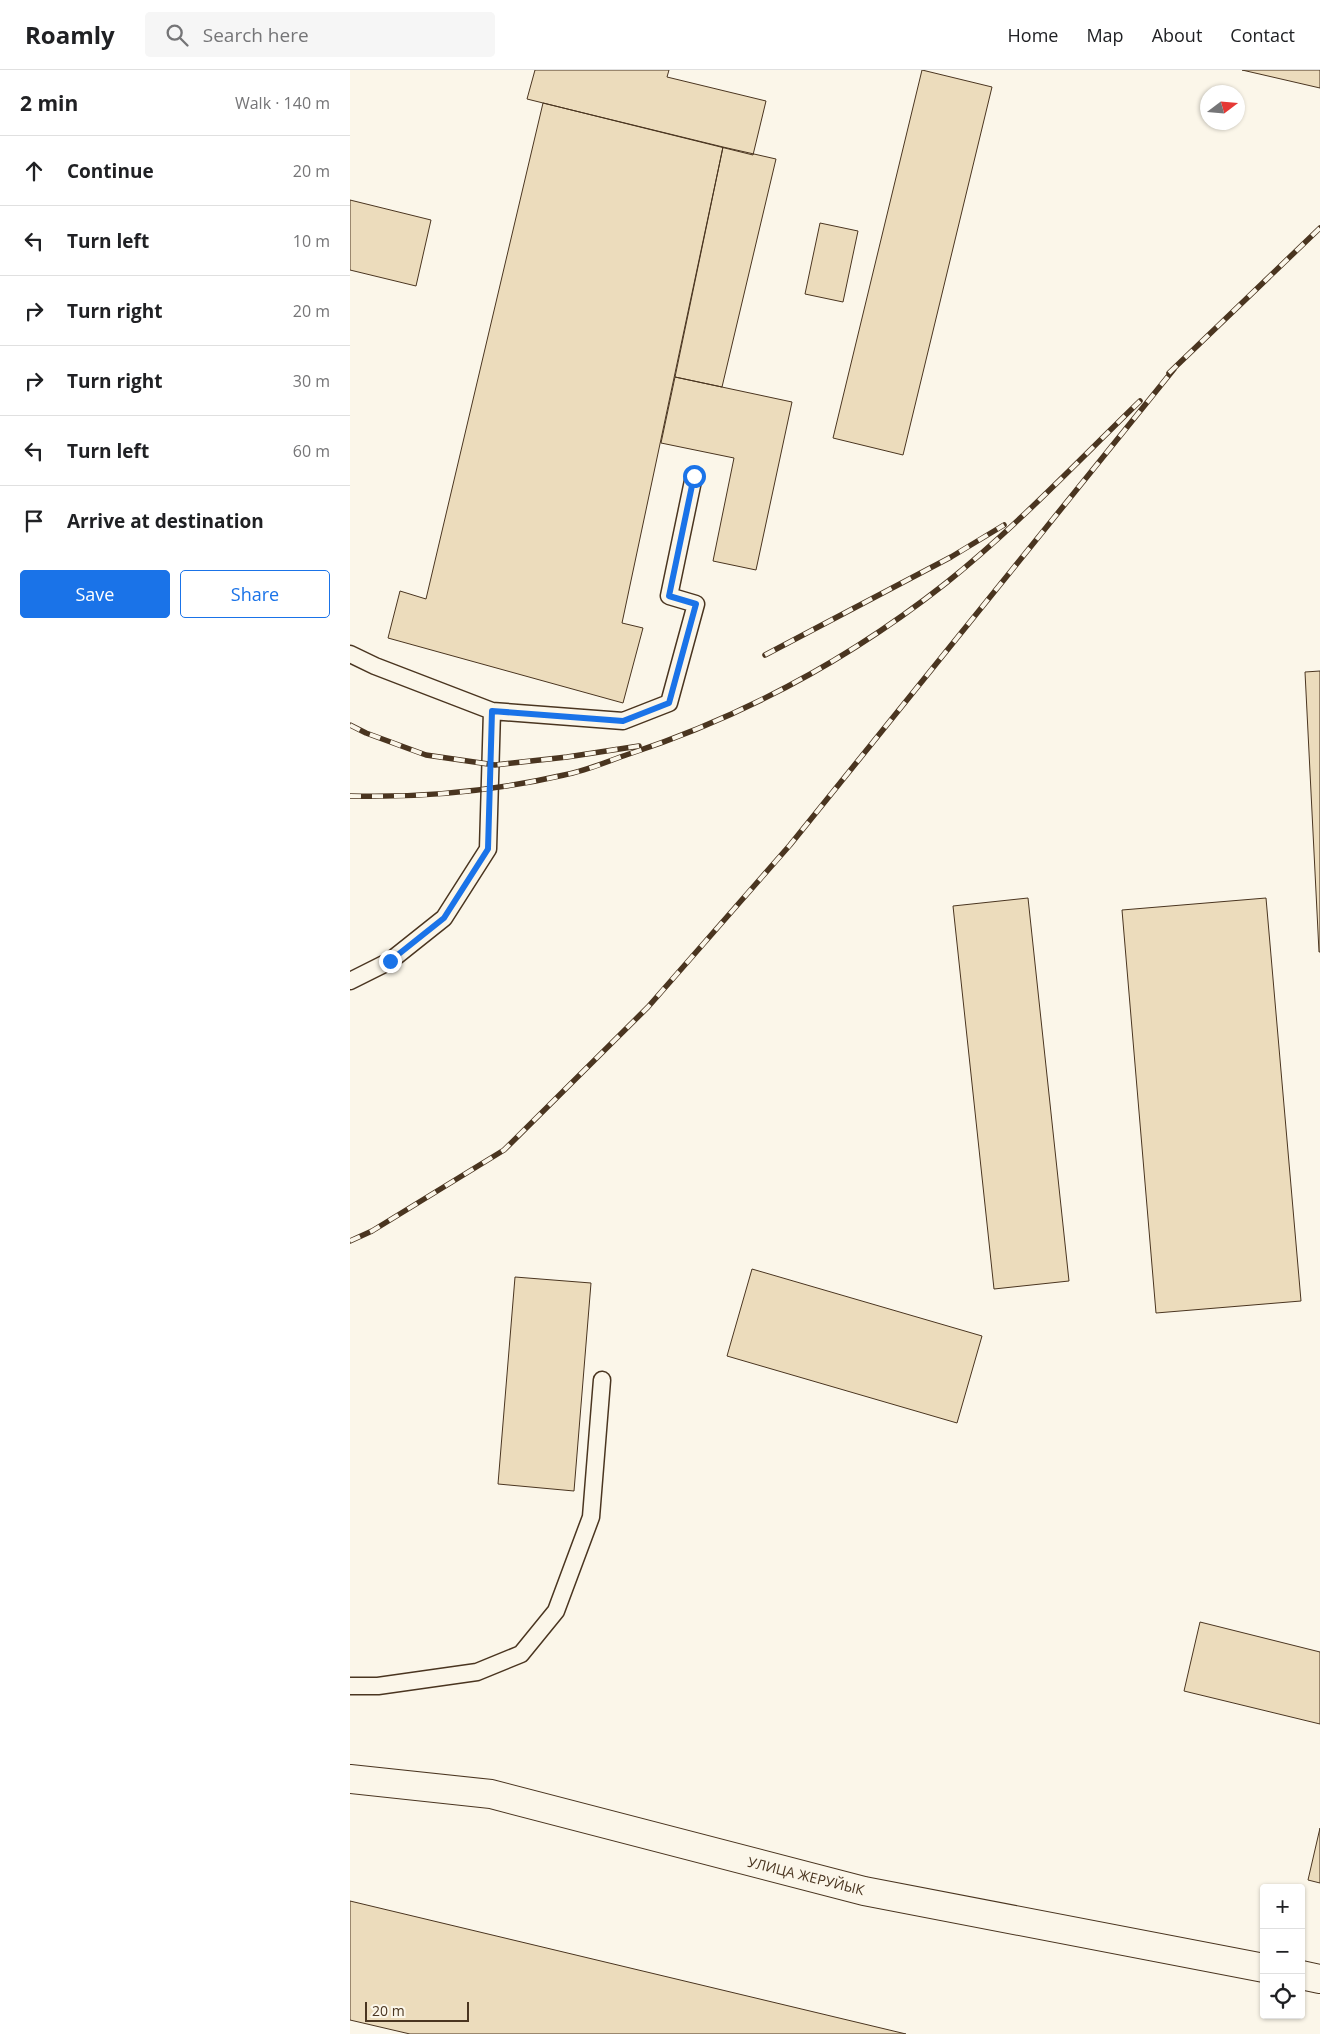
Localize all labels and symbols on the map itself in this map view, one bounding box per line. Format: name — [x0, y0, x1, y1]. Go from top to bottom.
north arrow — [1200, 85, 1245, 130]
route start — [683, 465, 706, 488]
route end — [379, 950, 402, 973]
street label: УЛИЦА ЖЕРУЙЫК — [746, 1852, 867, 1899]
scale bar — [365, 1999, 469, 2022]

